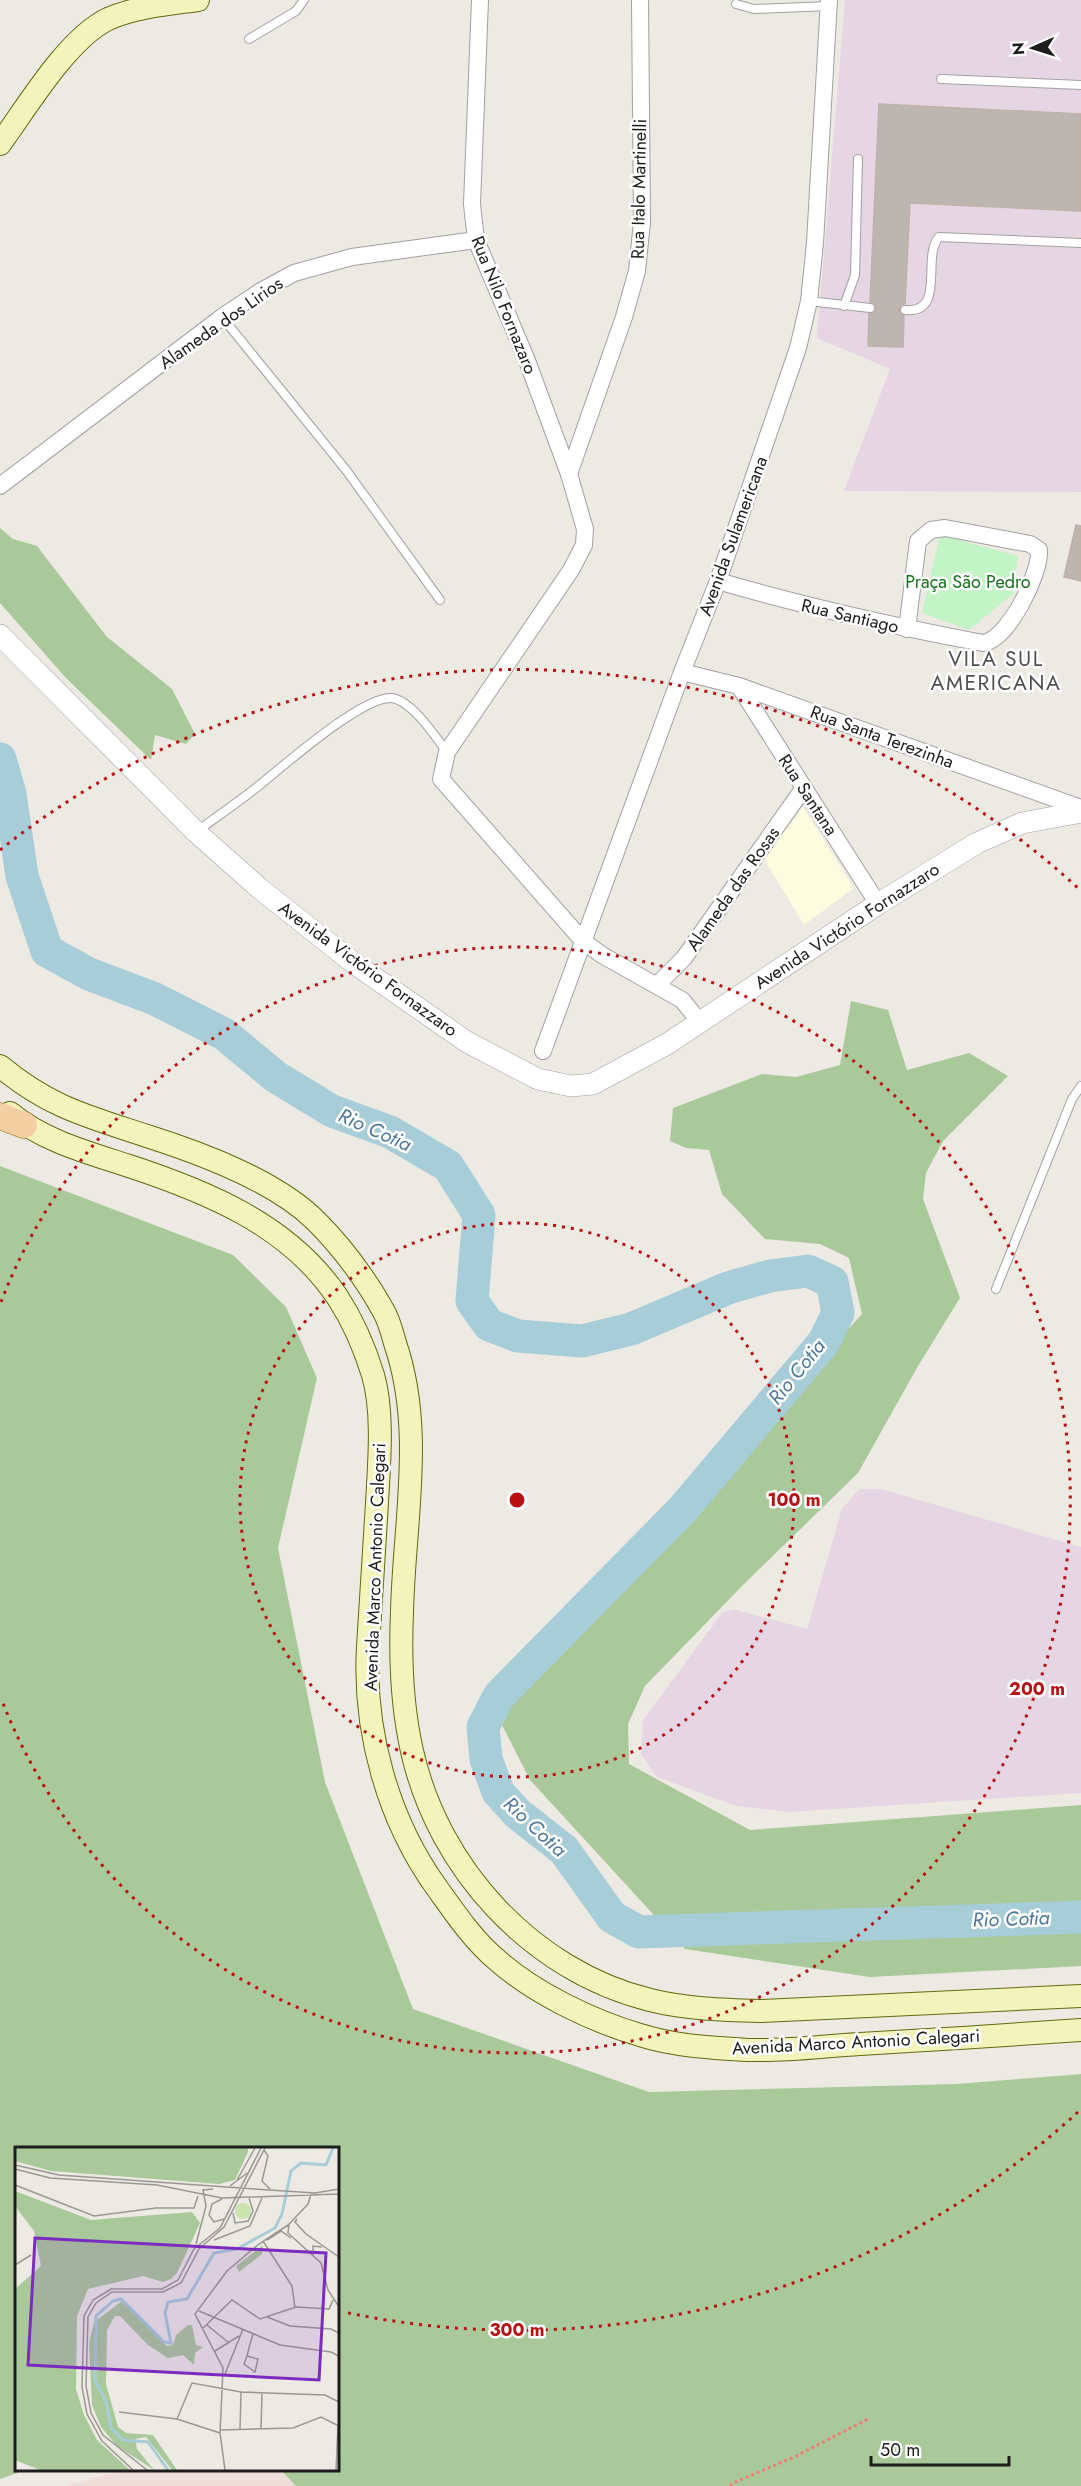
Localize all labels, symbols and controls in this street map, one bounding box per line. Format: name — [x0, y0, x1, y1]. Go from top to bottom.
north arrow — [1003, 18, 1063, 78]
text: N — [1007, 42, 1030, 56]
street label: Rua Italo Martinelli — [625, 119, 653, 259]
street label: Rua Nilo Fornazaro — [464, 232, 544, 378]
street label: Alameda dos Lirios — [154, 271, 288, 375]
street label: Avenida Sulamericana — [692, 453, 774, 619]
park label: Praça São Pedro — [905, 569, 1031, 595]
street label: Rua Santiago — [799, 592, 901, 640]
district label: VILA SUL AMERICANA — [931, 644, 1061, 698]
street label: Rua Santa Terezinha — [807, 699, 957, 775]
street label: Rua Santana — [772, 749, 844, 841]
street label: Alameda das Rosas — [680, 821, 786, 957]
street label: Avenida Victório Fornazzaro — [749, 856, 945, 996]
street label: Avenida Victório Fornazzaro — [273, 895, 463, 1043]
water label: Rio Cotia — [334, 1101, 416, 1159]
water label: Rio Cotia — [761, 1333, 833, 1411]
street label: Avenida Marco Antonio Calegari — [358, 1442, 392, 1692]
text: 100 m — [767, 1487, 821, 1513]
centre of rings — [507, 1490, 527, 1510]
text: 200 m — [1009, 1676, 1065, 1702]
water label: Rio Cotia — [497, 1790, 573, 1864]
water label: Rio Cotia — [972, 1903, 1050, 1935]
street label: Avenida Marco Antonio Calegari — [731, 2023, 981, 2061]
inset map — [15, 2147, 339, 2471]
text: 300 m — [489, 2317, 545, 2343]
scale bar — [871, 2429, 1009, 2467]
text: 50 m — [880, 2437, 920, 2463]

